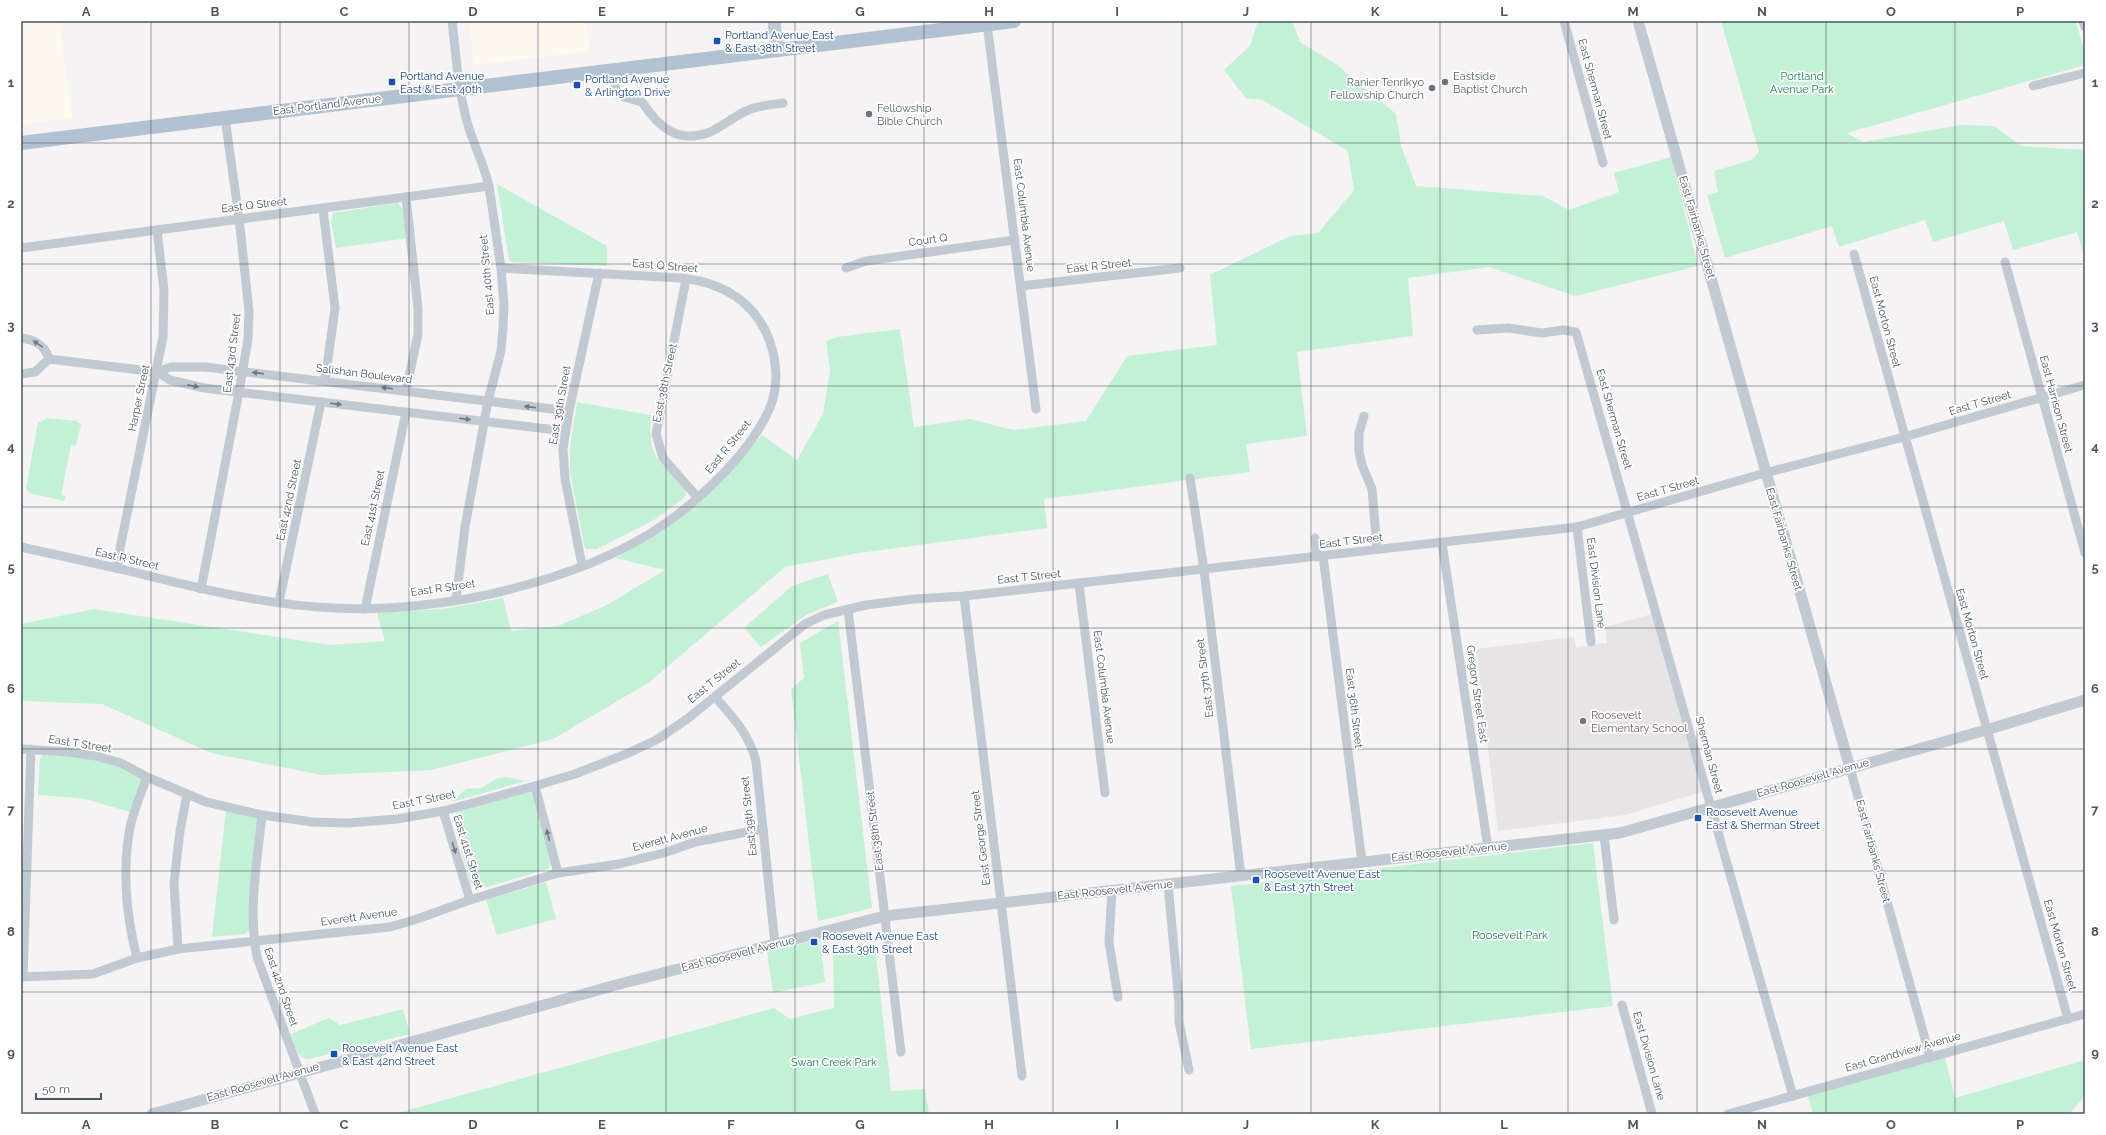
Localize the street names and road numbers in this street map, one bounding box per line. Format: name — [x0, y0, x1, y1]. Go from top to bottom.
street label: East Sherman Street — [1575, 37, 1615, 141]
street label: East Portland Avenue — [272, 92, 382, 118]
street label: East Columbia Avenue — [1011, 157, 1037, 273]
street label: East Fairbanks Street — [1676, 174, 1718, 280]
street label: East Q Street — [220, 194, 288, 215]
street label: Court Q — [908, 231, 948, 249]
street label: East 40th Street — [477, 234, 497, 316]
street label: East R Street — [1066, 256, 1132, 276]
street label: East Q Street — [632, 257, 699, 275]
street label: East Morton Street — [1867, 275, 1904, 370]
street label: East 43rd Street — [221, 312, 243, 394]
street label: East 38th Street — [650, 342, 680, 424]
street label: East Harrison Street — [2037, 354, 2075, 454]
street label: Salishan Boulevard — [315, 362, 413, 386]
street label: Harper Street — [126, 363, 152, 433]
street label: East 39th Street — [547, 364, 573, 446]
street label: East Sherman Street — [1593, 367, 1635, 471]
street label: East T Street — [1948, 388, 2013, 418]
street label: East R Street — [703, 417, 754, 476]
street label: East 42nd Street — [274, 458, 304, 542]
street label: East 41st Street — [359, 468, 387, 547]
street label: East T Street — [1636, 474, 1701, 504]
street label: East Fairbanks Street — [1763, 486, 1805, 592]
street label: East T Street — [1319, 531, 1384, 551]
street label: East Division Lane — [1584, 537, 1608, 630]
street label: East R Street — [94, 545, 160, 573]
street label: East T Street — [997, 567, 1062, 587]
street label: East R Street — [410, 577, 476, 599]
street label: East Morton Street — [1953, 587, 1991, 681]
street label: East Columbia Avenue — [1091, 629, 1117, 745]
street label: East 37th Street — [1194, 637, 1216, 718]
street label: Gregory Street East — [1464, 644, 1490, 744]
street label: East T Street — [685, 656, 743, 706]
street label: East 36th Street — [1343, 667, 1365, 749]
street label: Sherman Street — [1692, 715, 1726, 795]
street label: East T Street — [47, 733, 113, 755]
street label: East Roosevelt Avenue — [1755, 756, 1871, 800]
street label: East 39th Street — [738, 775, 760, 857]
street label: East T Street — [391, 787, 457, 812]
street label: East George Street — [969, 789, 993, 886]
street label: East 38th Street — [864, 790, 886, 872]
street label: East Fairbanks Street — [1853, 798, 1893, 904]
street label: East 41st Street — [450, 813, 486, 891]
street label: Everett Avenue — [631, 822, 709, 854]
street label: East Roosevelt Avenue — [1391, 839, 1508, 865]
street label: East Roosevelt Avenue — [1057, 877, 1174, 903]
street label: East Morton Street — [2041, 898, 2079, 992]
street label: Everett Avenue — [320, 905, 399, 929]
street label: East Roosevelt Avenue — [680, 934, 796, 974]
street label: East 42nd Street — [261, 946, 301, 1029]
street label: East Division Lane — [1630, 1010, 1668, 1102]
street label: East Grandview Avenue — [1844, 1029, 1963, 1075]
street label: East Roosevelt Avenue — [205, 1060, 321, 1104]

